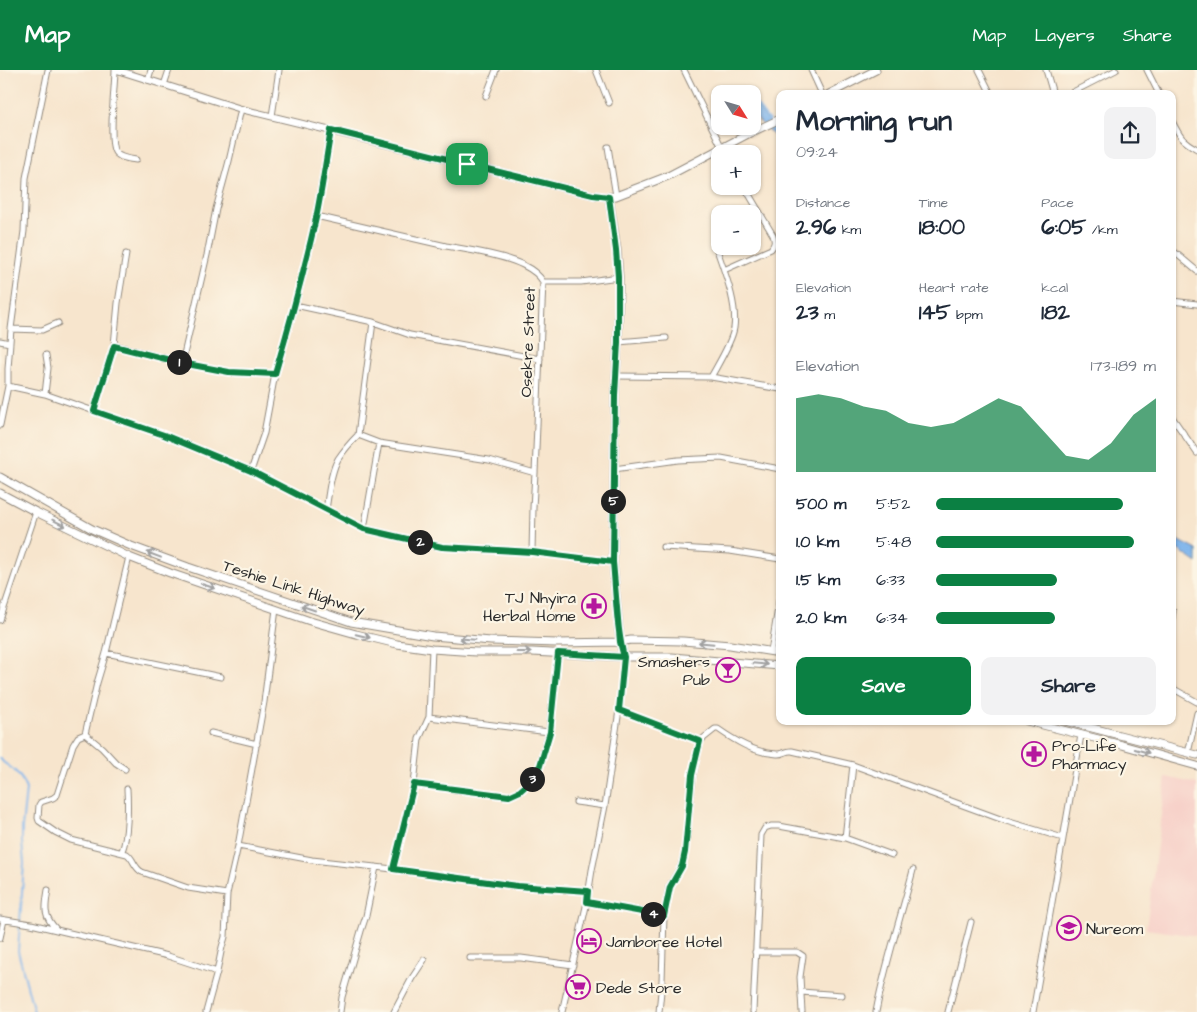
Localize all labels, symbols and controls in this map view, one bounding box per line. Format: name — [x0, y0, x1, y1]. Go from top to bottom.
text: Map — [25, 18, 70, 52]
text: Map — [972, 23, 1006, 48]
text: Layers — [1034, 23, 1095, 48]
text: Share — [1123, 23, 1172, 48]
north arrow — [711, 85, 761, 135]
map controls — [711, 85, 761, 255]
text: Morning run — [796, 102, 952, 141]
button: share — [1104, 107, 1156, 159]
text: 09:24 — [796, 141, 838, 163]
pin — [446, 143, 488, 185]
button: + — [711, 145, 761, 195]
icon: arrive — [453, 150, 481, 178]
text: Distance — [796, 193, 850, 213]
text: Time — [919, 193, 948, 213]
text: Pace — [1041, 193, 1074, 213]
button: − — [711, 205, 761, 255]
text: 2.96 — [796, 213, 836, 242]
text: 18:00 — [919, 213, 965, 242]
text: 6:05 — [1041, 213, 1086, 242]
text: km — [836, 220, 861, 240]
text: /km — [1086, 220, 1118, 240]
text: Elevation — [796, 278, 851, 298]
text: Heart rate — [919, 278, 989, 298]
text: kcal — [1041, 278, 1068, 298]
street label: Osekre Street — [515, 286, 541, 398]
text: 23 — [796, 298, 819, 327]
text: 145 — [919, 298, 951, 327]
text: 182 — [1041, 298, 1070, 327]
text: m — [819, 305, 835, 325]
text: bpm — [951, 305, 983, 325]
pin: 1 — [166, 350, 192, 374]
text: 1 — [179, 352, 180, 372]
text: Elevation — [796, 355, 859, 377]
text: 173–189 m — [1091, 355, 1156, 377]
pin: 5 — [600, 488, 626, 514]
text: 5 — [609, 491, 618, 511]
text: 500 m — [796, 493, 846, 515]
text: 5:52 — [876, 493, 910, 515]
one-way arrow — [51, 519, 66, 528]
pin: 2 — [408, 530, 432, 554]
text: 1.0 km — [796, 531, 839, 553]
text: 5:48 — [876, 531, 911, 553]
text: 2 — [416, 532, 425, 552]
one-way arrow — [147, 550, 162, 559]
street label: Teshie Link Highway — [220, 555, 368, 622]
text: 1.5 km — [796, 569, 840, 591]
text: 6:33 — [876, 569, 905, 591]
one-way arrow — [200, 582, 216, 592]
place label: TJ Nhyira Herbal Home — [483, 587, 576, 627]
pharmacy icon: TJ Nhyira Herbal Home — [581, 593, 607, 619]
one-way arrow — [300, 602, 316, 612]
text: 2.0 km — [796, 607, 846, 629]
text: 6:34 — [876, 607, 908, 629]
one-way arrow — [354, 632, 370, 641]
one-way arrow — [459, 634, 475, 644]
one-way arrow — [698, 638, 714, 648]
one-way arrow — [516, 647, 532, 657]
place label: Smashers Pub — [638, 651, 710, 691]
bar icon: Smashers Pub — [715, 657, 741, 683]
button: Save — [796, 657, 971, 715]
button: Share — [981, 657, 1156, 715]
one-way arrow — [752, 659, 768, 669]
place label: Pro-Life Pharmacy — [1052, 735, 1127, 776]
pharmacy icon: Pro-Life Pharmacy — [1021, 741, 1047, 767]
one-way arrow — [1134, 747, 1150, 756]
pin: 3 — [520, 766, 544, 792]
text: 3 — [529, 769, 536, 789]
pin: 4 — [640, 902, 666, 926]
text: 4 — [649, 904, 658, 924]
school or university icon: Nureom — [1056, 915, 1082, 941]
place label: Nureom — [1086, 918, 1144, 940]
hotel icon: Jamboree Hotel — [576, 928, 602, 954]
place label: Jamboree Hotel — [606, 931, 722, 953]
supermarket icon: Dede Store — [565, 974, 591, 1000]
place label: Dede Store — [596, 977, 682, 999]

